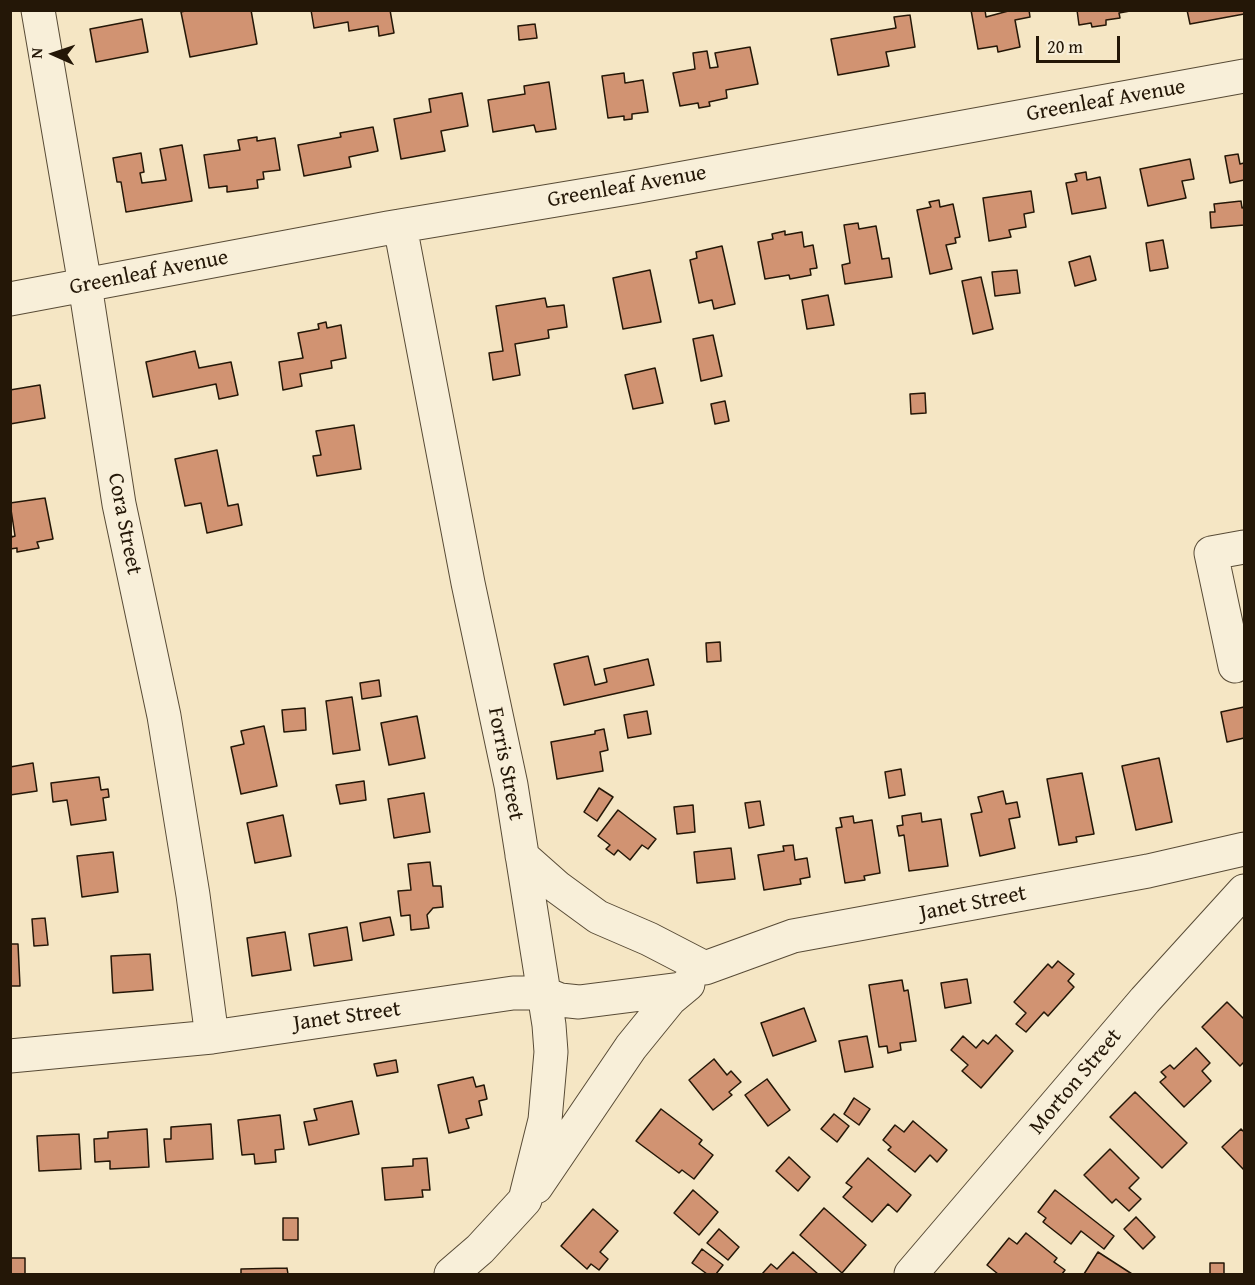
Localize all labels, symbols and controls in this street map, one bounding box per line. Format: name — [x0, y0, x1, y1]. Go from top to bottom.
north arrow — [24, 24, 84, 84]
scale bar — [1039, 24, 1123, 62]
text: 20 m — [1047, 33, 1083, 60]
text: N — [24, 47, 48, 59]
street label: Greenleaf Avenue — [1024, 74, 1188, 128]
street label: Greenleaf Avenue — [545, 160, 709, 214]
street label: Greenleaf Avenue — [67, 245, 231, 301]
street label: Cora Street — [101, 471, 147, 577]
street label: Forris Street — [481, 705, 529, 823]
street label: Janet Street — [917, 881, 1029, 927]
street label: Janet Street — [292, 996, 402, 1038]
street label: Morton Street — [1024, 1024, 1128, 1140]

